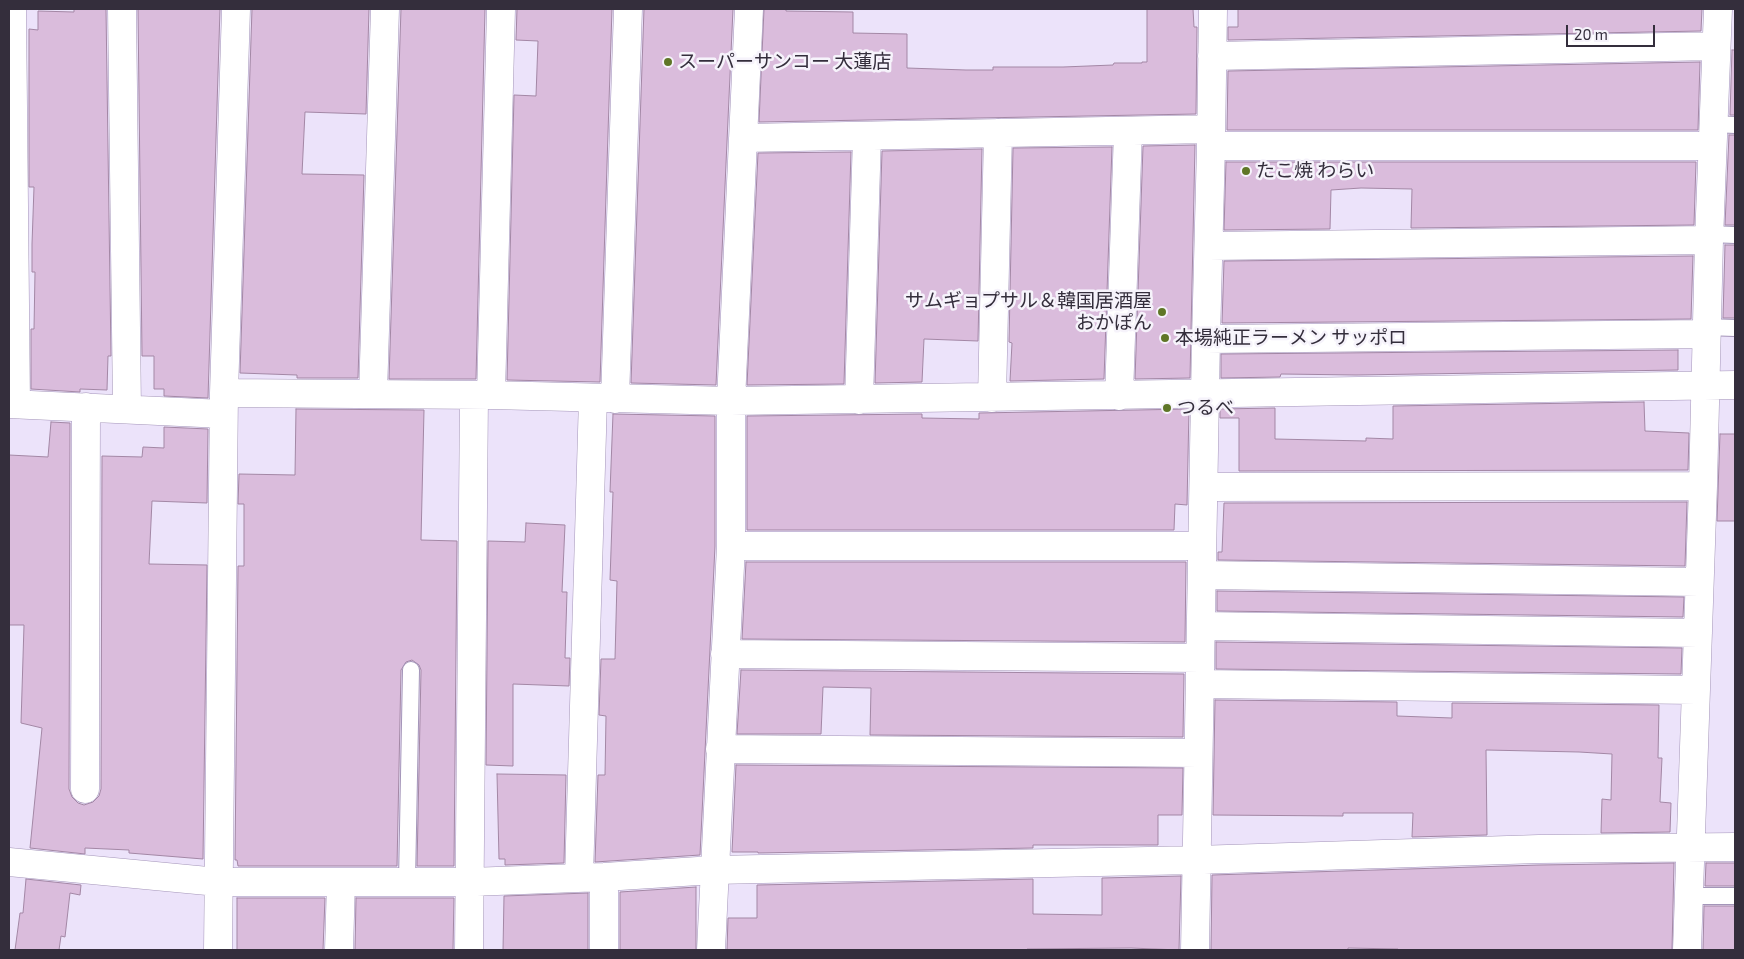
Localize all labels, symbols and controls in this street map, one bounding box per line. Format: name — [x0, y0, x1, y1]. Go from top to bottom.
scale bar — [1569, 15, 1658, 47]
text: 20 m — [1574, 25, 1608, 43]
place label: スーパーサンコー 大蓮店 — [678, 51, 891, 73]
marker: スーパーサンコー 大蓮店 — [662, 56, 674, 68]
place label: たこ焼 わらい — [1256, 160, 1374, 182]
marker: たこ焼 わらい — [1240, 165, 1252, 177]
place label: サムギョプサル＆韓国居酒屋 おかぽん — [905, 290, 1152, 334]
marker: サムギョプサル＆韓国居酒屋 おかぽん — [1156, 306, 1168, 318]
place label: 本場純正ラーメン サッポロ — [1175, 327, 1407, 349]
marker: 本場純正ラーメン サッポロ — [1159, 332, 1171, 344]
place label: つるべ — [1177, 397, 1234, 419]
marker: つるべ — [1161, 402, 1173, 414]

